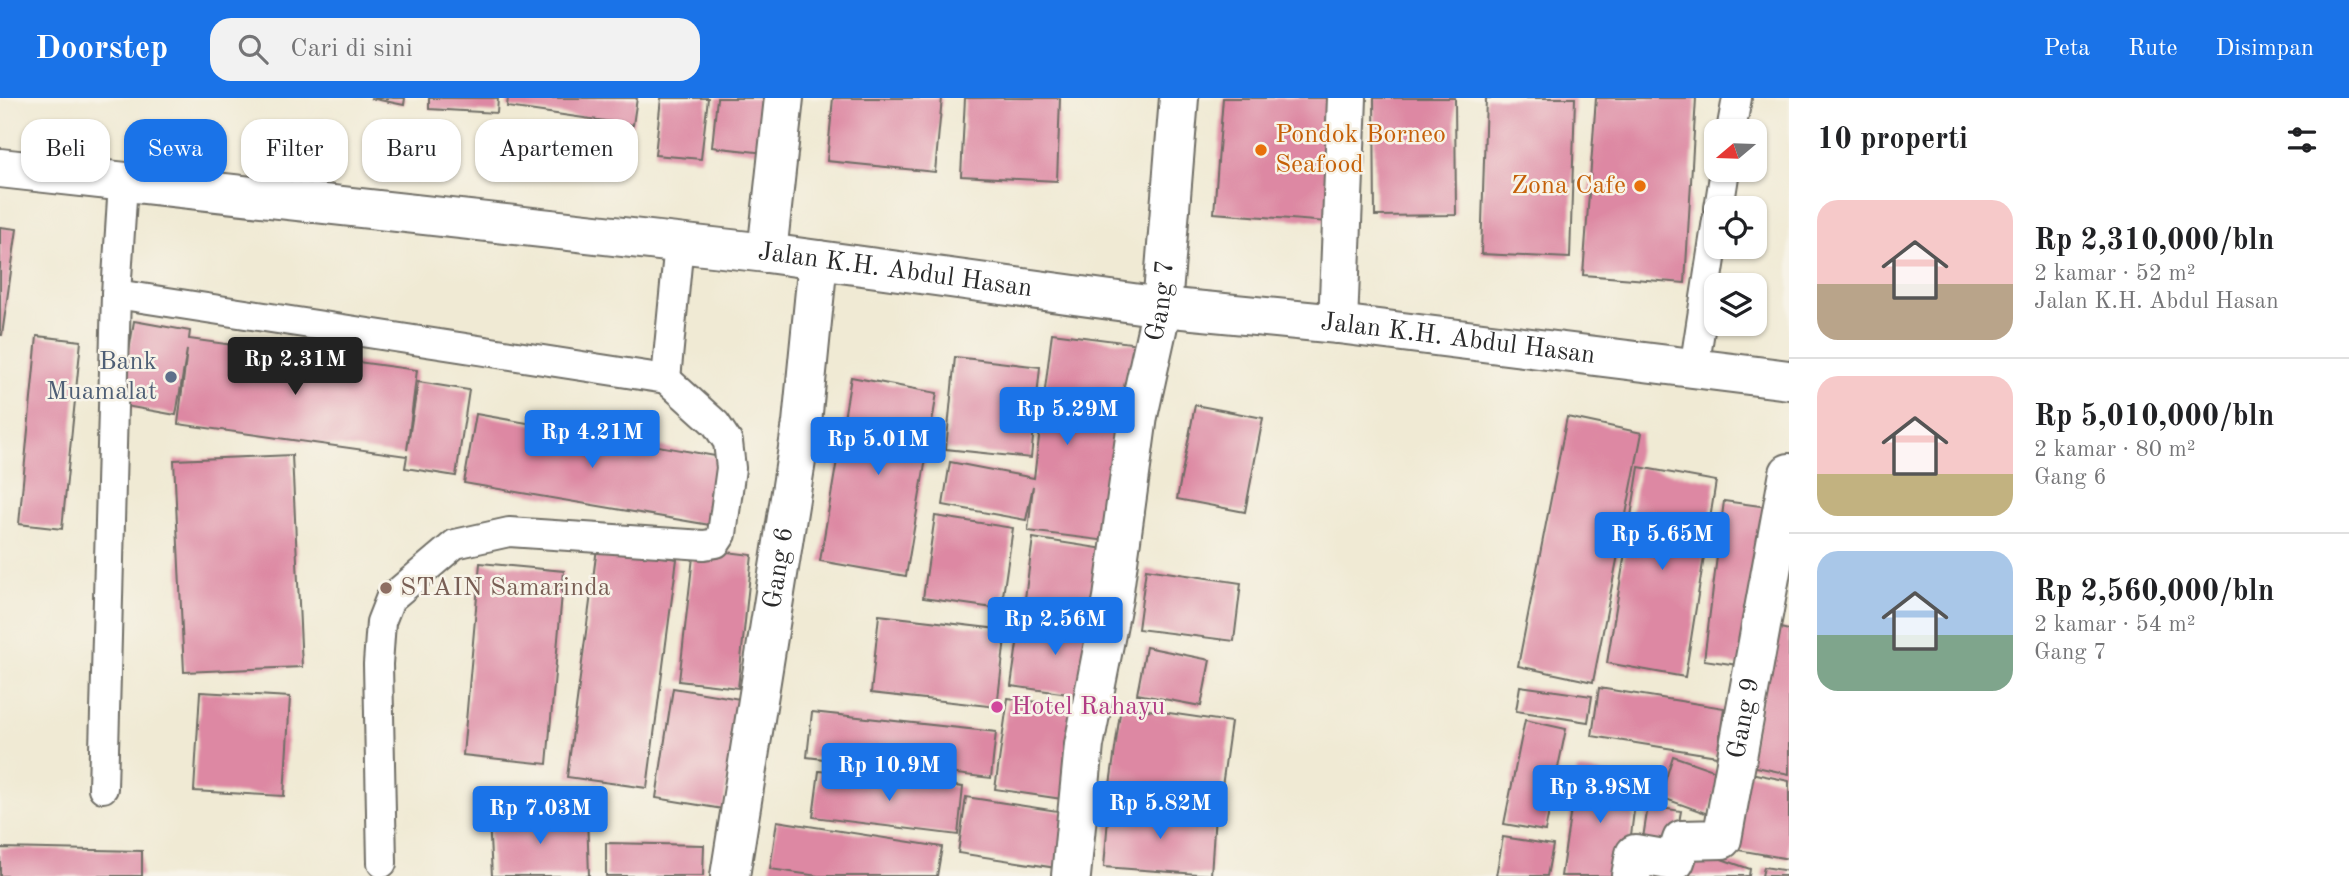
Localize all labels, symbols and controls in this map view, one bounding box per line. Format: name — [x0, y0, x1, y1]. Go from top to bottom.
search box — [210, 18, 700, 81]
icon: search — [234, 30, 272, 68]
text: Doorstep — [35, 33, 168, 66]
text: Cari di sini — [290, 36, 413, 62]
text: Peta — [2044, 37, 2090, 61]
text: Rute — [2128, 37, 2178, 61]
text: Disimpan — [2216, 37, 2314, 61]
chip: Beli — [21, 119, 110, 182]
chip: Sewa — [124, 119, 227, 182]
chip: Filter — [241, 119, 348, 182]
chip: Baru — [362, 119, 461, 182]
chip: Apartemen — [475, 119, 638, 182]
north arrow — [1704, 119, 1768, 182]
map controls — [1704, 119, 1767, 336]
icon: filters — [2283, 121, 2321, 159]
place label: Pondok Borneo Seafood — [1275, 122, 1446, 178]
text: 10 properti — [1817, 125, 1968, 155]
marker: Pondok Borneo Seafood — [1253, 142, 1269, 158]
place label: Zona Cafe — [1511, 173, 1626, 199]
marker: Zona Cafe — [1632, 178, 1648, 194]
button: locate — [1704, 196, 1767, 259]
text: Rp 2,310,000/bln — [2034, 226, 2274, 256]
icon: home — [1873, 228, 1957, 312]
street label: Jalan K.H. Abdul Hasan — [757, 239, 1034, 302]
street label: Gang 7 — [1142, 259, 1179, 344]
text: 2 kamar · 52 m² — [2034, 262, 2196, 285]
button: layers — [1704, 273, 1767, 336]
text: Jalan K.H. Abdul Hasan — [2034, 290, 2279, 313]
street label: Jalan K.H. Abdul Hasan — [1319, 309, 1597, 369]
pin: Rp 2.31M — [223, 338, 367, 397]
text: Rp 2.31M — [244, 348, 346, 371]
place label: Bank Muamalat — [46, 349, 157, 405]
marker: Bank Muamalat — [163, 369, 179, 385]
pin: Rp 5.29M — [995, 388, 1139, 447]
text: Rp 5.29M — [1016, 398, 1118, 421]
text: Rp 5,010,000/bln — [2034, 402, 2274, 432]
icon: home — [1873, 404, 1957, 488]
pin: Rp 4.21M — [520, 410, 664, 470]
pin: Rp 5.01M — [806, 418, 950, 477]
text: Rp 4.21M — [541, 421, 643, 444]
text: Rp 5.01M — [827, 428, 929, 451]
text: 2 kamar · 80 m² — [2034, 438, 2196, 461]
text: Gang 6 — [2034, 466, 2107, 489]
pin: Rp 5.65M — [1590, 512, 1734, 572]
text: Rp 5.65M — [1611, 523, 1713, 546]
street label: Gang 6 — [760, 525, 798, 610]
place label: STAIN Samarinda — [400, 575, 611, 601]
text: Rp 2,560,000/bln — [2034, 577, 2274, 607]
icon: home — [1873, 579, 1957, 663]
marker: STAIN Samarinda — [378, 580, 394, 596]
pin: Rp 2.56M — [983, 598, 1127, 657]
text: Rp 2.56M — [1004, 608, 1106, 631]
text: 2 kamar · 54 m² — [2034, 613, 2196, 636]
text: Gang 7 — [2034, 641, 2107, 664]
street label: Gang 9 — [1724, 675, 1764, 761]
place label: Hotel Rahayu — [1011, 694, 1166, 720]
marker: Hotel Rahayu — [989, 699, 1005, 715]
pin: Rp 10.9M — [817, 744, 961, 803]
text: Rp 10.9M — [838, 754, 940, 777]
pin: Rp 3.98M — [1528, 766, 1672, 825]
text: Rp 3.98M — [1549, 776, 1651, 799]
pin: Rp 5.82M — [1088, 782, 1232, 841]
pin: Rp 7.03M — [468, 786, 612, 846]
text: Rp 5.82M — [1109, 792, 1211, 815]
text: Rp 7.03M — [489, 797, 591, 820]

